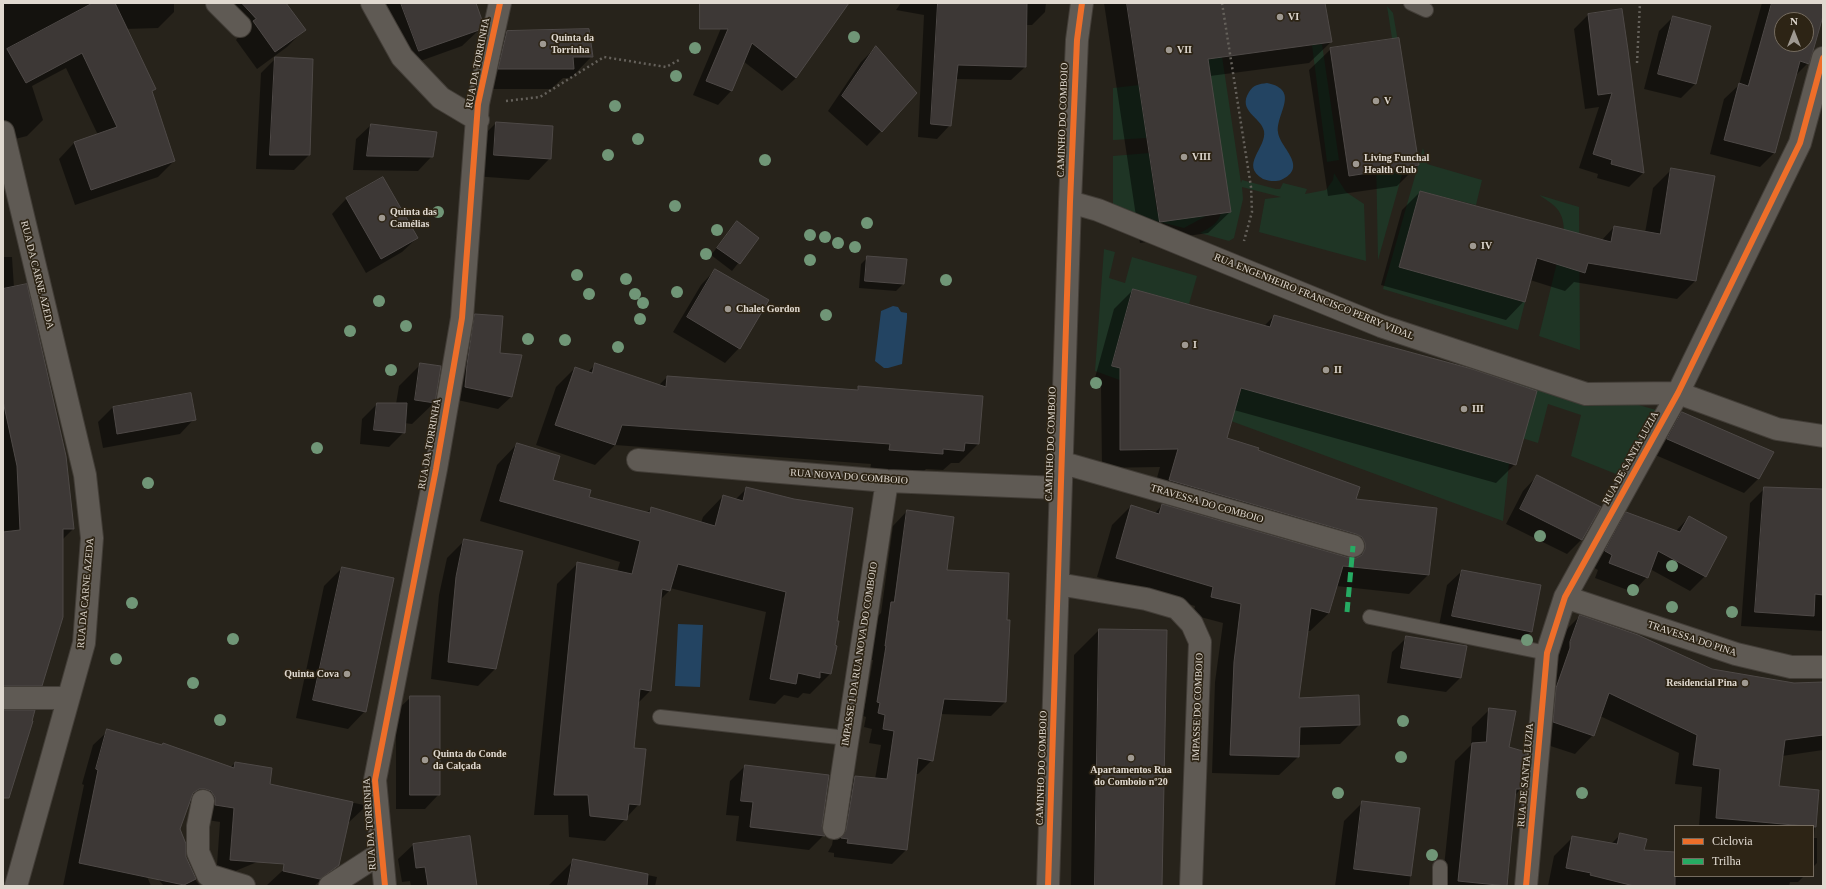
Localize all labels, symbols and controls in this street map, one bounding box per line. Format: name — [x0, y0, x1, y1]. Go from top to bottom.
place label: VI — [1288, 11, 1299, 23]
marker: VI — [1275, 12, 1285, 22]
north arrow — [1774, 12, 1814, 52]
text: N — [1790, 15, 1798, 27]
street label: RUA DA TORRINHA — [463, 17, 493, 109]
place label: Quinta da Torrinha — [551, 32, 594, 56]
marker: Quinta da Torrinha — [538, 39, 548, 49]
place label: VII — [1177, 44, 1192, 56]
marker: VII — [1164, 45, 1174, 55]
street label: CAMINHO DO COMBOIO — [1055, 63, 1071, 177]
place label: V — [1384, 95, 1391, 107]
marker: V — [1371, 96, 1381, 106]
place label: VIII — [1192, 151, 1211, 163]
marker: VIII — [1179, 152, 1189, 162]
place label: Living Funchal Health Club — [1364, 152, 1429, 176]
marker: Living Funchal Health Club — [1351, 159, 1361, 169]
place label: Quinta das Camélias — [390, 206, 437, 230]
marker: Quinta das Camélias — [377, 213, 387, 223]
street label: RUA DA CARNE AZEDA — [18, 220, 56, 330]
place label: IV — [1481, 240, 1492, 252]
marker: IV — [1468, 241, 1478, 251]
street label: RUA ENGENHEIRO FRANCISCO PERRY VIDAL — [1212, 251, 1416, 343]
place label: Chalet Gordon — [736, 303, 800, 315]
marker: Chalet Gordon — [723, 304, 733, 314]
place label: I — [1193, 339, 1197, 351]
marker: I — [1180, 340, 1190, 350]
place label: II — [1334, 364, 1342, 376]
marker: II — [1321, 365, 1331, 375]
street label: CAMINHO DO COMBOIO — [1043, 387, 1059, 501]
street label: RUA DA TORRINHA — [416, 398, 444, 490]
place label: III — [1472, 403, 1484, 415]
marker: III — [1459, 404, 1469, 414]
street label: RUA DE SANTA LUZIA — [1600, 409, 1662, 507]
street label: RUA NOVA DO COMBOIO — [790, 467, 908, 487]
street label: TRAVESSA DO COMBOIO — [1149, 482, 1265, 526]
street label: RUA DA CARNE AZEDA — [75, 537, 97, 649]
street label: IMPASSE 1 DA RUA NOVA DO COMBOIO — [840, 561, 880, 747]
street label: TRAVESSA DO PINA — [1646, 619, 1738, 659]
street label: IMPASSE DO COMBOIO — [1190, 653, 1206, 761]
place label: Quinta Cova — [284, 668, 339, 680]
marker: Quinta Cova — [342, 669, 352, 679]
place label: Residencial Pina — [1666, 677, 1737, 689]
marker: Residencial Pina — [1740, 678, 1750, 688]
street label: CAMINHO DO COMBOIO — [1034, 711, 1050, 825]
street label: RUA DE SANTA LUZIA — [1515, 722, 1537, 828]
place label: Quinta do Conde da Calçada — [433, 748, 506, 772]
marker: Apartamentos Rua do Comboio nº20 — [1126, 753, 1136, 763]
marker: Quinta do Conde da Calçada — [420, 755, 430, 765]
place label: Apartamentos Rua do Comboio nº20 — [1090, 764, 1172, 788]
street label: RUA DA TORRINHA — [361, 778, 379, 870]
legend — [1674, 825, 1814, 877]
text: Ciclovia — [1712, 834, 1753, 848]
text: Trilha — [1712, 854, 1741, 868]

